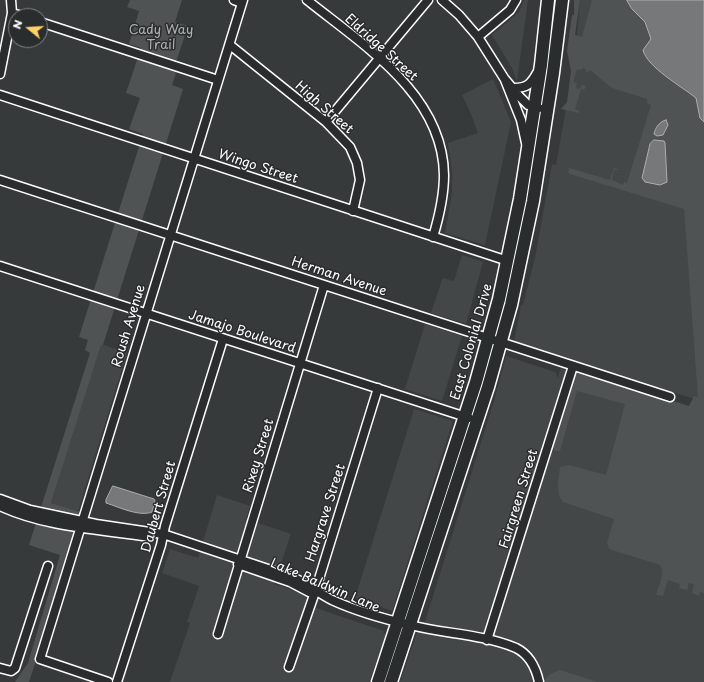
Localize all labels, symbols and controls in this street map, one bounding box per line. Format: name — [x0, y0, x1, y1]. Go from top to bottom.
north arrow — [8, 8, 48, 48]
street label: Eldridge Street — [341, 11, 421, 85]
text: N — [8, 18, 26, 31]
park label: Cady Way Trail — [129, 22, 193, 53]
street label: High Street — [292, 79, 356, 137]
street label: Wingo Street — [216, 147, 300, 187]
street label: Herman Avenue — [290, 254, 388, 300]
street label: East Colonial Drive — [448, 282, 496, 402]
street label: Roush Avenue — [109, 283, 149, 369]
street label: Jamajo Boulevard — [187, 307, 297, 357]
street label: Rixey Street — [240, 417, 278, 495]
street label: Fairgreen Street — [496, 447, 542, 551]
street label: Daubert Street — [138, 459, 180, 555]
street label: Hargrave Street — [303, 462, 349, 564]
street label: Lake Baldwin Lane — [268, 556, 382, 616]

